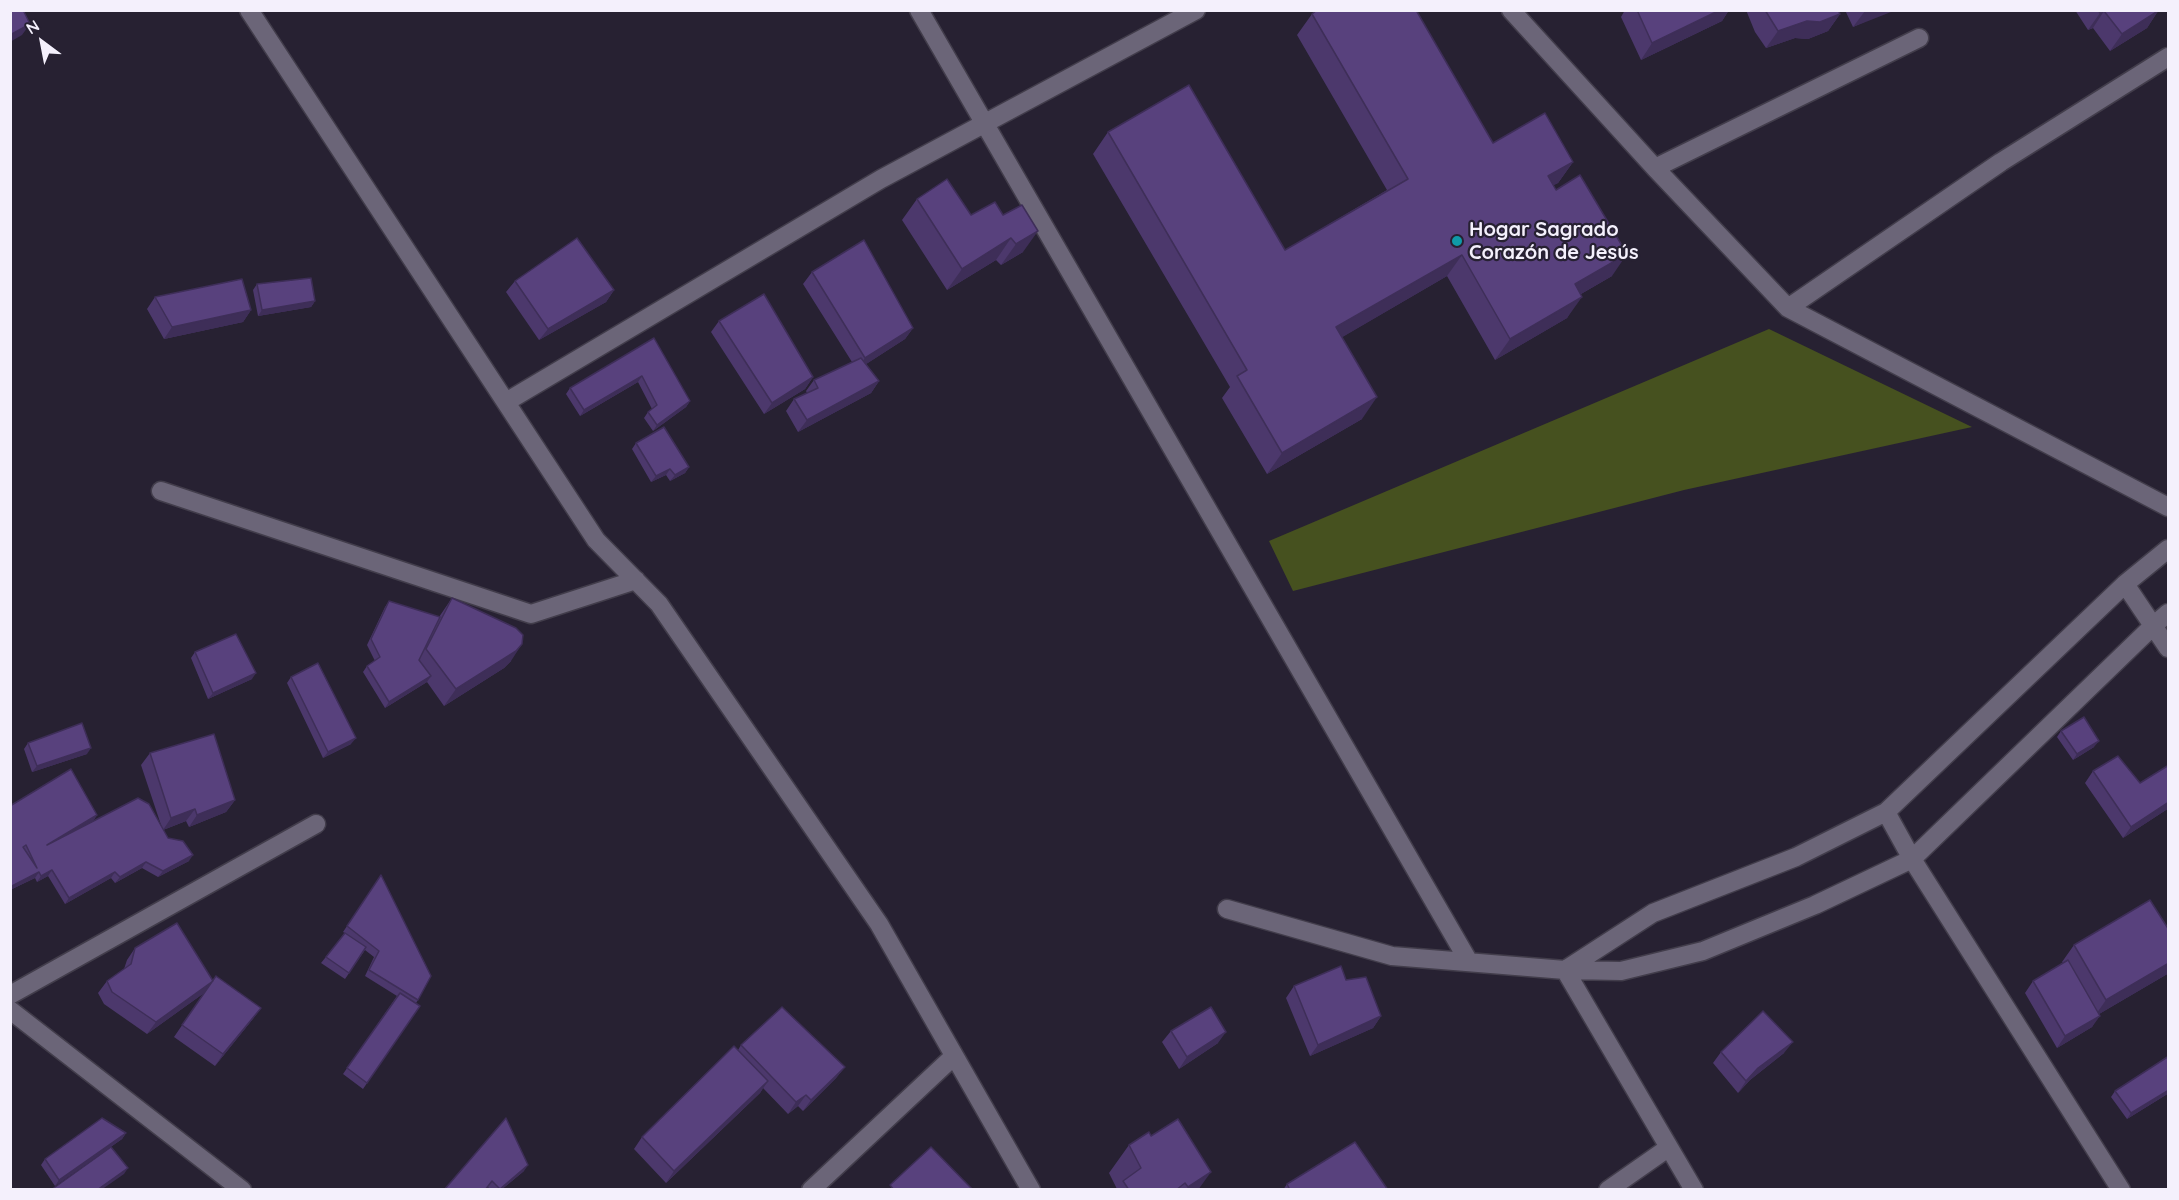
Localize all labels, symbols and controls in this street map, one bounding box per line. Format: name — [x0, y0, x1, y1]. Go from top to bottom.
north arrow — [12, 12, 72, 72]
text: N — [22, 15, 43, 38]
place label: Hogar Sagrado Corazón de Jesús — [1469, 218, 1639, 265]
marker: Hogar Sagrado Corazón de Jesús — [1450, 234, 1464, 248]

